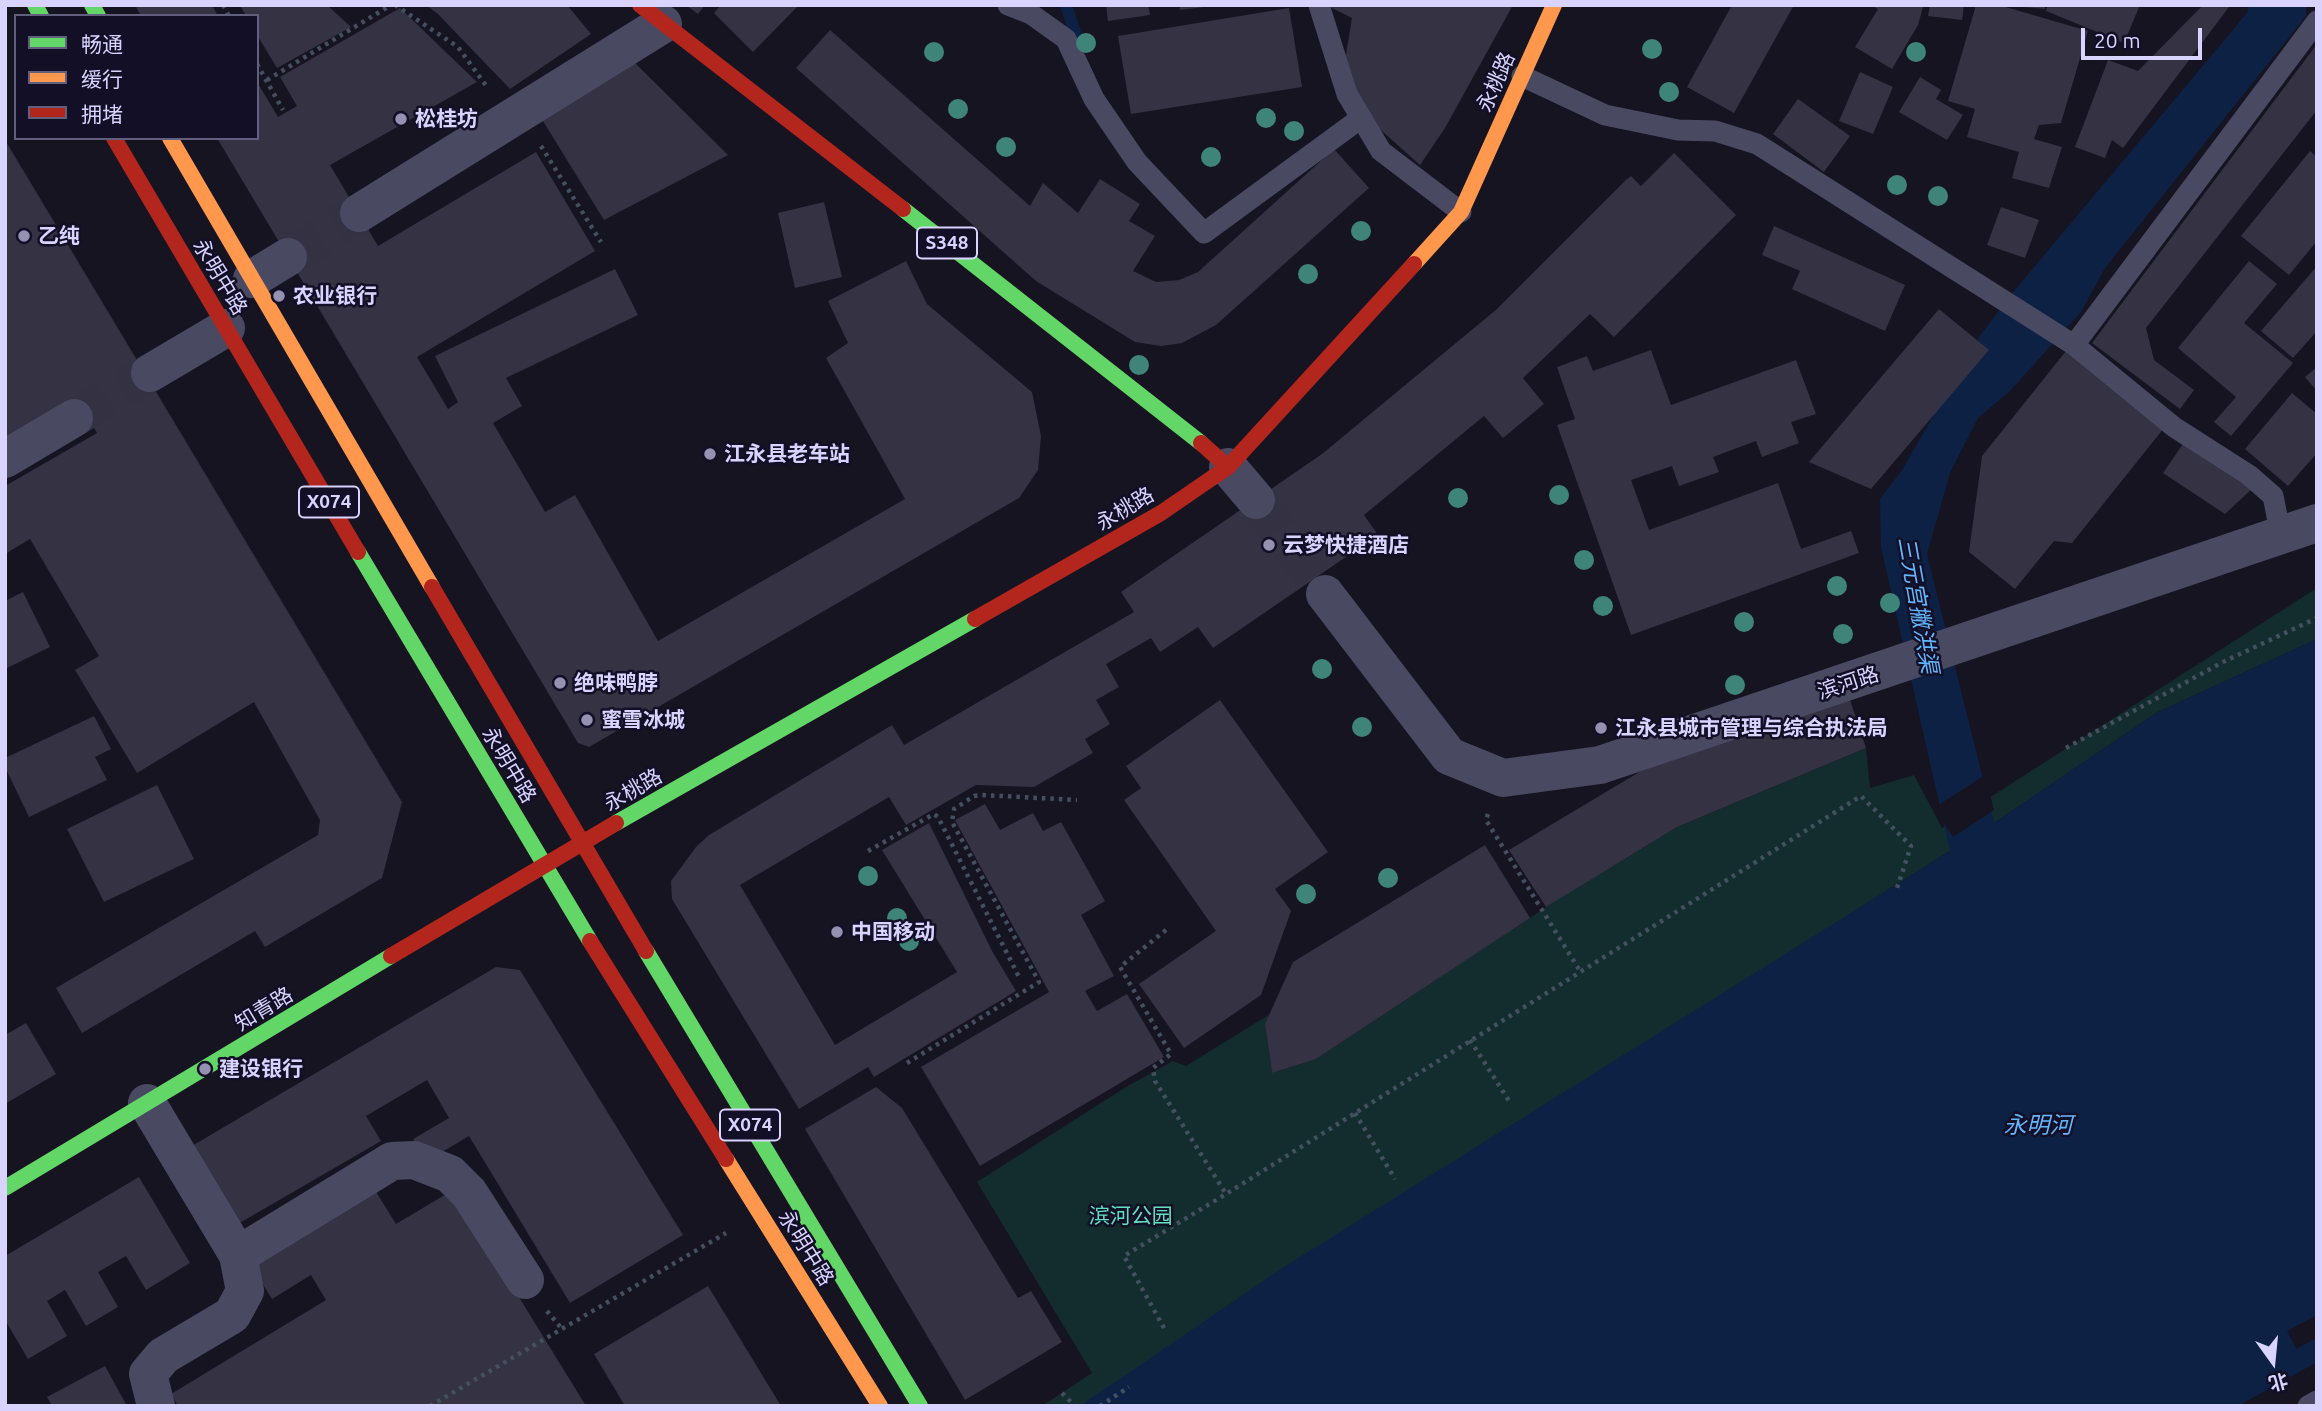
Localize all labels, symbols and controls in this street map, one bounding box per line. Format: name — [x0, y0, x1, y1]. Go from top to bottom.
legend — [14, 14, 259, 140]
scale bar — [2084, 14, 2205, 58]
text: 20 m — [2094, 28, 2141, 52]
text: 畅通 — [81, 32, 123, 56]
street label: 永桃路 — [1472, 48, 1520, 116]
text: 缓行 — [81, 67, 123, 91]
text: 拥堵 — [81, 102, 123, 126]
place label: 松桂坊 — [415, 106, 478, 132]
marker: 松桂坊 — [393, 111, 409, 127]
place label: 乙纯 — [38, 223, 80, 249]
marker: 乙纯 — [16, 228, 32, 244]
road number: S348 — [917, 228, 977, 258]
street label: 永明中路 — [188, 235, 252, 319]
place label: 农业银行 — [293, 283, 377, 309]
marker: 农业银行 — [271, 288, 287, 304]
place label: 江永县老车站 — [724, 441, 850, 467]
marker: 江永县老车站 — [702, 446, 718, 462]
street label: 永桃路 — [1092, 482, 1158, 536]
road number: X074 — [299, 486, 359, 517]
place label: 云梦快捷酒店 — [1283, 532, 1409, 558]
water label: 三元宫撇洪渠 — [1892, 535, 1944, 675]
marker: 云梦快捷酒店 — [1261, 537, 1277, 553]
street label: 滨河路 — [1814, 661, 1882, 705]
place label: 绝味鸭脖 — [574, 670, 658, 696]
marker: 绝味鸭脖 — [552, 675, 568, 691]
place label: 蜜雪冰城 — [601, 707, 685, 733]
marker: 蜜雪冰城 — [579, 712, 595, 728]
place label: 江永县城市管理与综合执法局 — [1615, 715, 1888, 741]
marker: 江永县城市管理与综合执法局 — [1593, 720, 1609, 736]
street label: 永明中路 — [477, 723, 541, 807]
street label: 永桃路 — [599, 763, 667, 817]
place label: 中国移动 — [851, 919, 935, 945]
marker: 中国移动 — [829, 924, 845, 940]
street label: 知青路 — [231, 982, 297, 1036]
place label: 建设银行 — [219, 1056, 303, 1082]
marker: 建设银行 — [197, 1061, 213, 1077]
road number: X074 — [720, 1110, 780, 1140]
water label: 永明河 — [2004, 1111, 2072, 1139]
park label: 滨河公园 — [1089, 1203, 1173, 1229]
street label: 永明中路 — [773, 1206, 839, 1290]
north arrow — [2238, 1327, 2308, 1397]
text: 北 — [2266, 1369, 2290, 1395]

